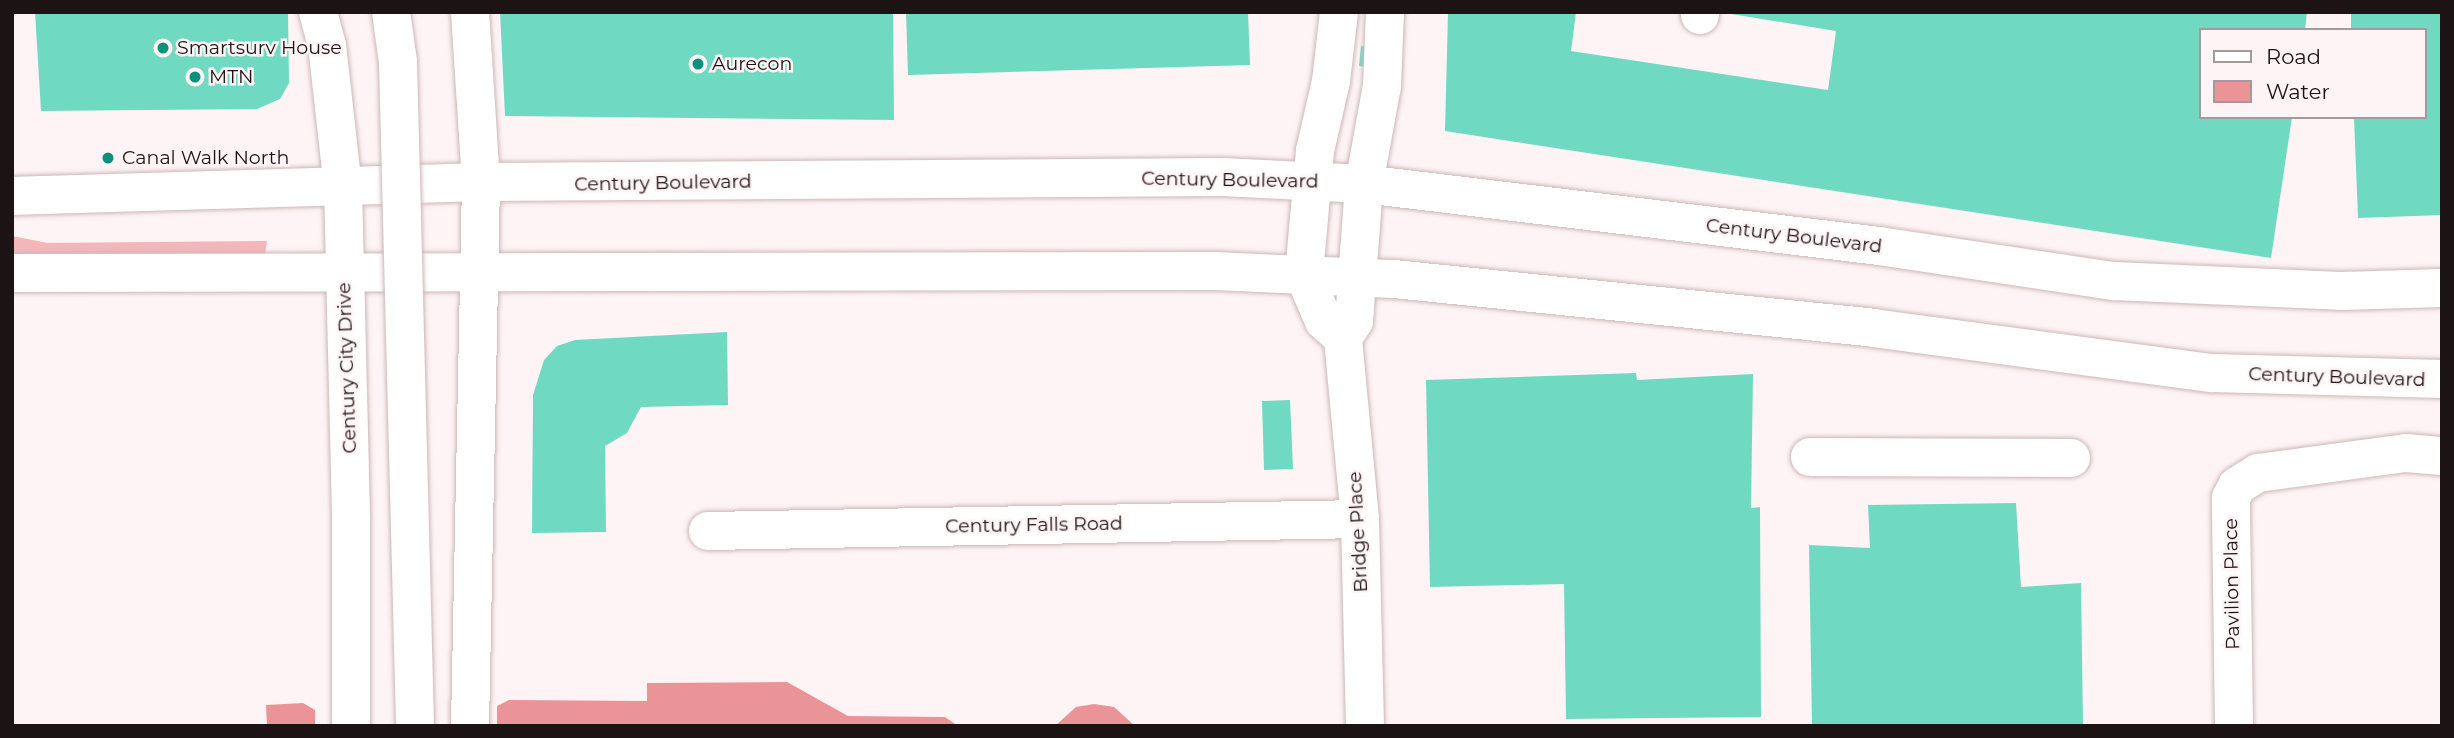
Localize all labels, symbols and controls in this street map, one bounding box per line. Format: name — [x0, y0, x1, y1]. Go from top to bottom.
legend — [2198, 28, 2426, 119]
place label: Smartsurv House — [177, 37, 342, 59]
marker: Smartsurv House — [155, 40, 171, 56]
text: Road — [2266, 44, 2321, 69]
place label: Aurecon — [712, 53, 792, 75]
marker: Aurecon — [690, 56, 706, 72]
place label: MTN — [209, 66, 253, 88]
marker: MTN — [187, 69, 203, 85]
text: Water — [2266, 79, 2330, 104]
place label: Canal Walk North — [122, 147, 289, 169]
marker: Canal Walk North — [100, 150, 116, 166]
street label: Century Boulevard — [1141, 167, 1319, 193]
street label: Century Boulevard — [574, 170, 752, 196]
street label: Century Boulevard — [1705, 214, 1883, 258]
street label: Century City Drive — [333, 282, 361, 454]
street label: Century Boulevard — [2248, 363, 2426, 391]
street label: Bridge Place — [1343, 471, 1373, 593]
street label: Century Falls Road — [945, 512, 1123, 538]
street label: Pavilion Place — [2219, 518, 2245, 650]

